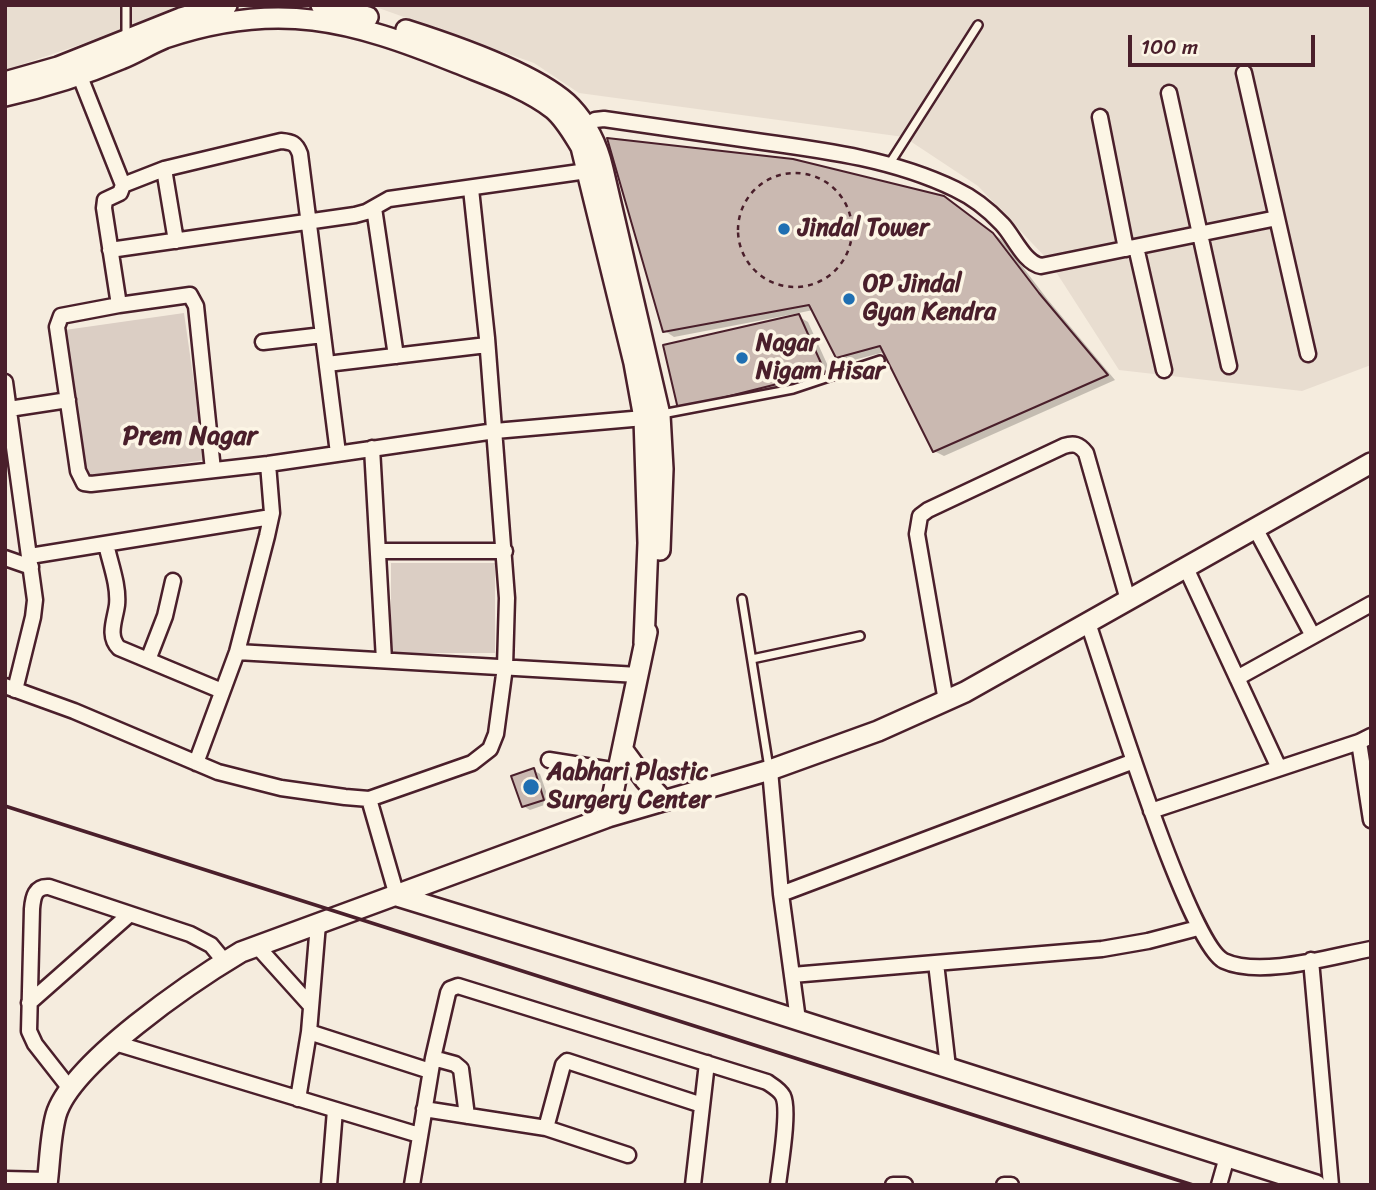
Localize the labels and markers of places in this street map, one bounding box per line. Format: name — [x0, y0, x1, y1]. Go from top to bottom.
place label: Jindal Tower — [798, 215, 929, 243]
marker: Jindal Tower — [776, 221, 792, 237]
place label: OP Jindal Gyan Kendra — [863, 271, 996, 327]
marker: OP Jindal Gyan Kendra — [841, 291, 857, 307]
place label: Nagar Nigam Hisar — [756, 330, 885, 386]
marker: Nagar Nigam Hisar — [734, 350, 750, 366]
place label: Aabhari Plastic Surgery Center — [547, 759, 711, 815]
marker: Aabhari Plastic Surgery Center — [521, 777, 541, 797]

